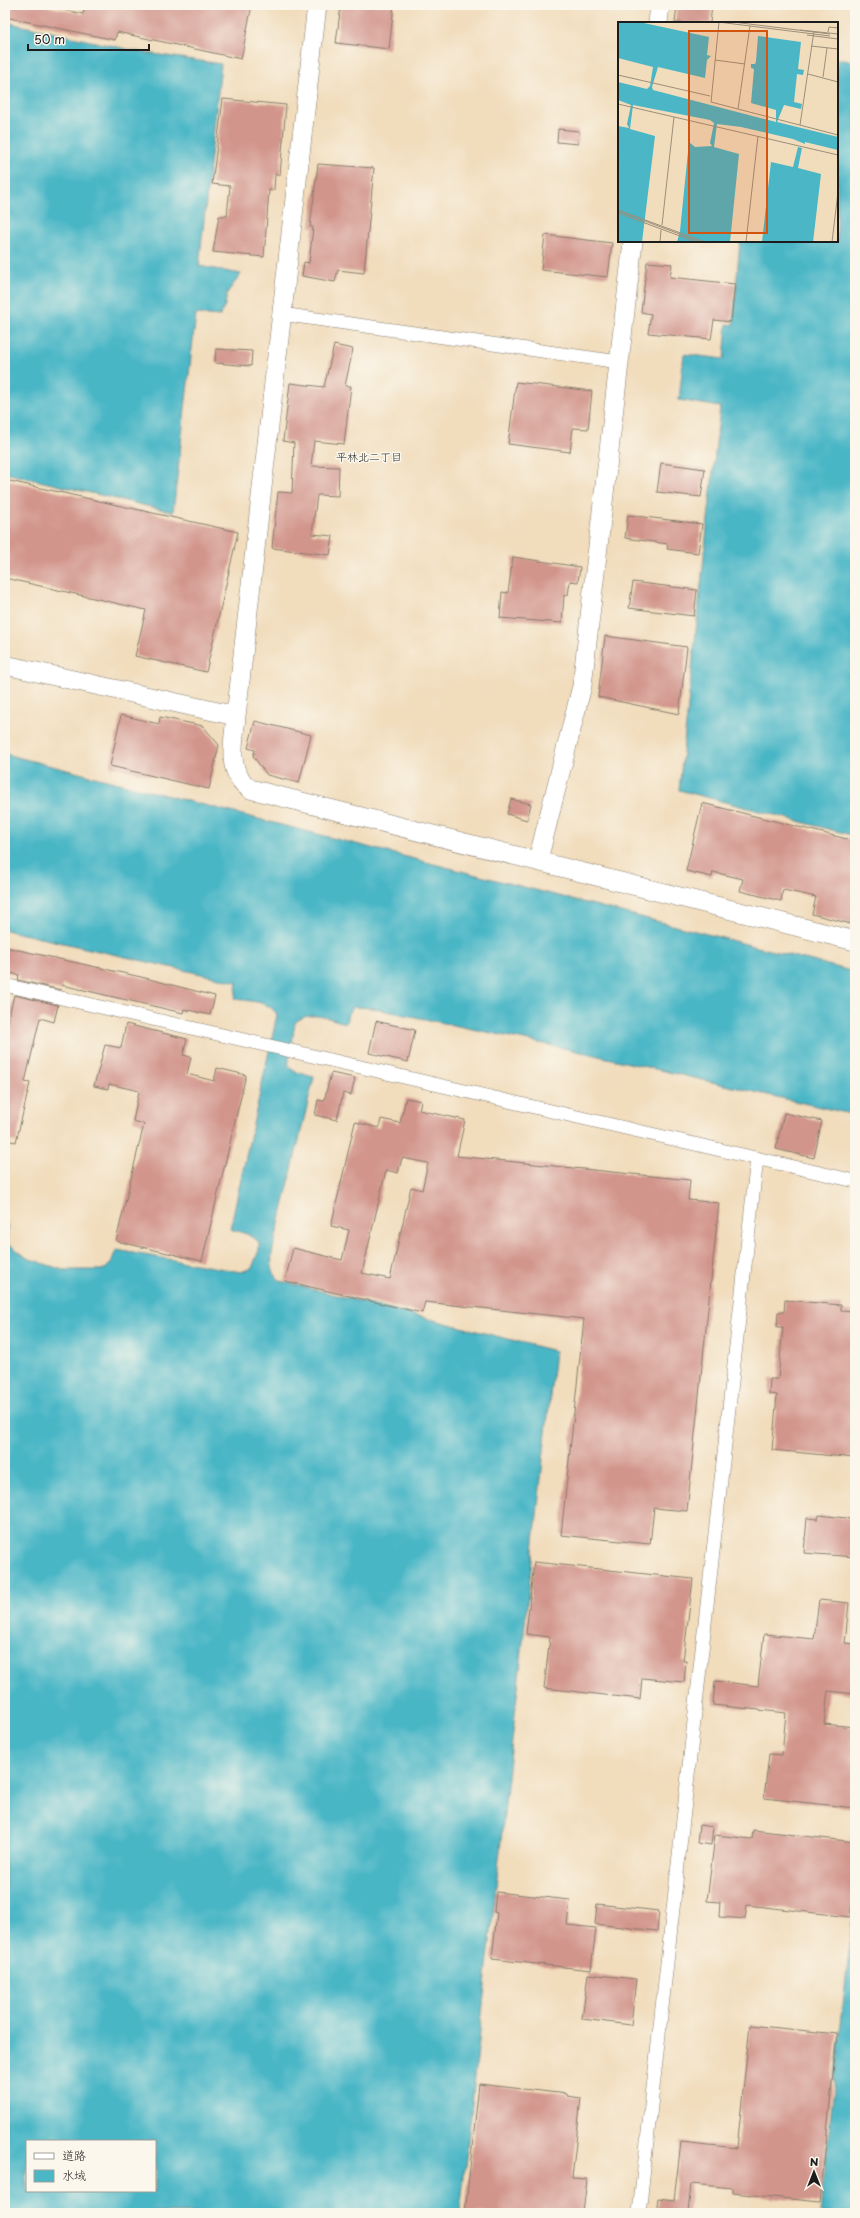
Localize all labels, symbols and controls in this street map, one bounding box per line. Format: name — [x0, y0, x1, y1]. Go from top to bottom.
inset map — [618, 22, 838, 242]
scale bar — [28, 26, 149, 52]
text: 50 m — [34, 30, 65, 48]
district label: 平林北二丁目 — [336, 448, 402, 465]
legend — [26, 2140, 156, 2192]
text: 道路 — [62, 2146, 86, 2164]
north arrow — [794, 2152, 834, 2192]
text: N — [810, 2153, 819, 2170]
text: 水域 — [62, 2166, 86, 2184]

